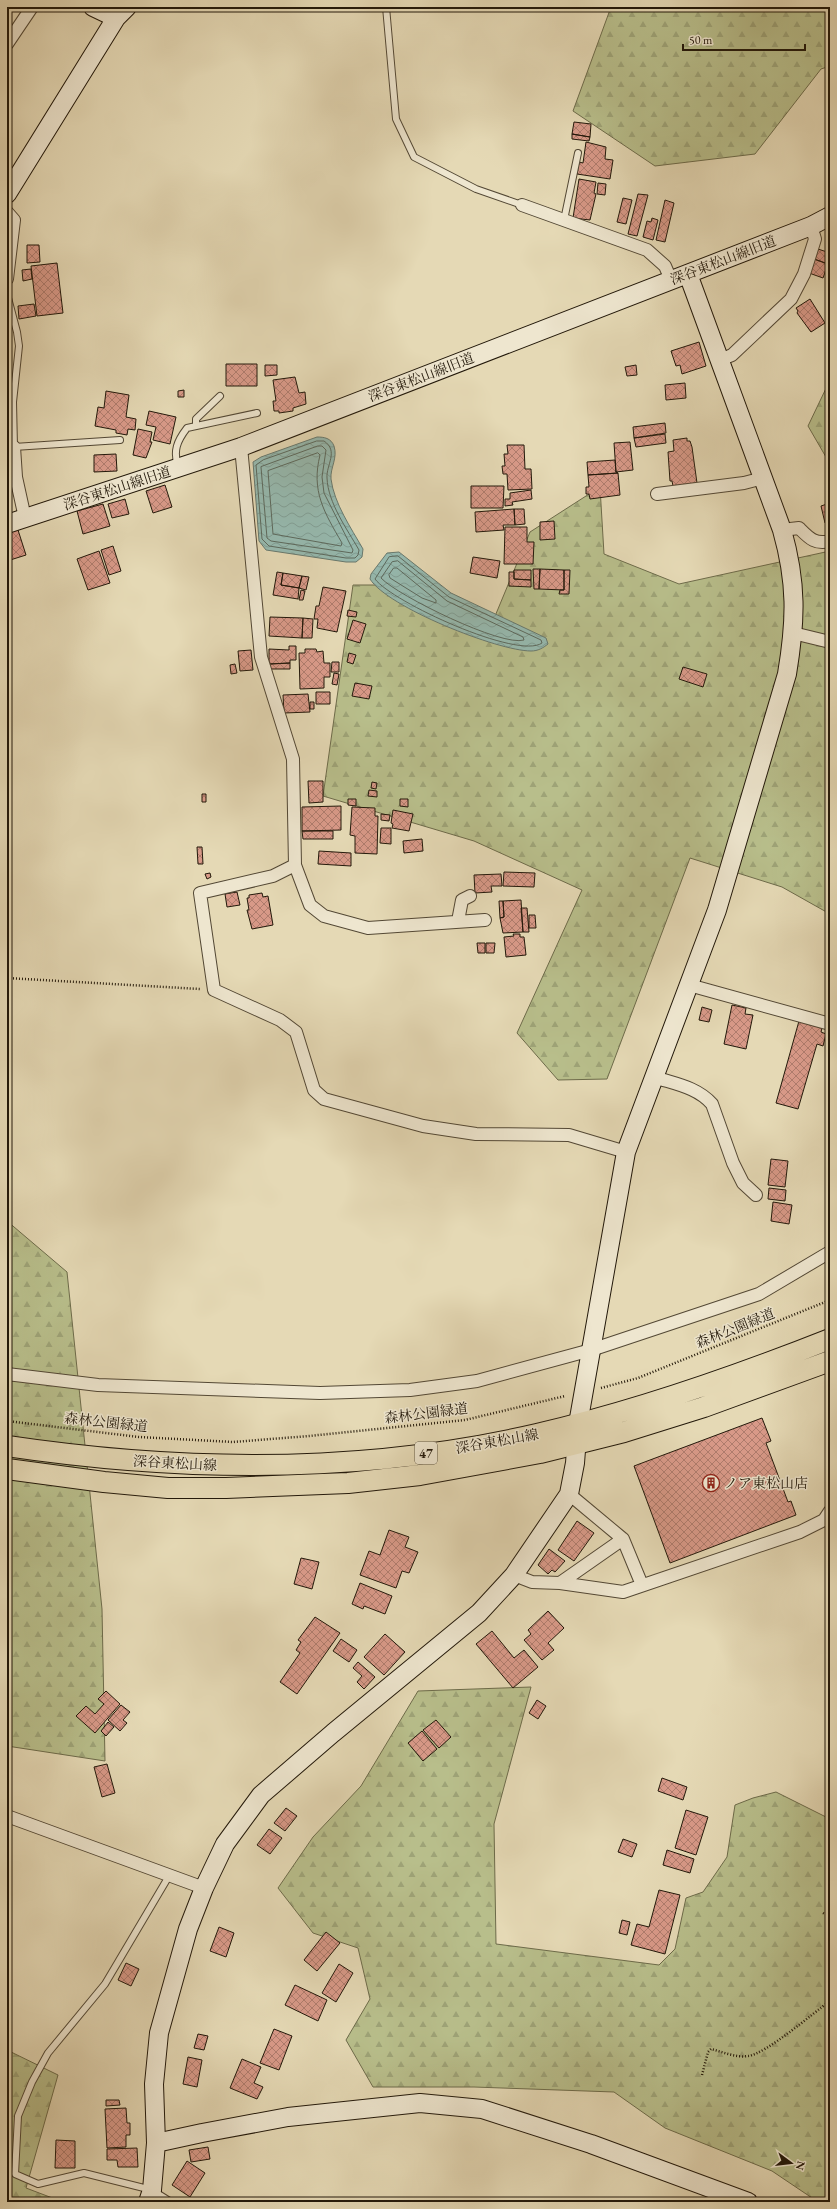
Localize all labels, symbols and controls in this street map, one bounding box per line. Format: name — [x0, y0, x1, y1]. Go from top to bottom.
scale bar — [683, 26, 805, 52]
text: 50 m — [689, 32, 713, 48]
street label: 深谷東松山線旧道 — [667, 232, 779, 288]
street label: 深谷東松山線旧道 — [365, 349, 477, 405]
street label: 深谷東松山線旧道 — [61, 462, 173, 514]
street label: 森林公園緑道 — [693, 1304, 777, 1352]
street label: 森林公園緑道 — [383, 1399, 469, 1427]
street label: 森林公園緑道 — [63, 1409, 149, 1435]
street label: 深谷東松山線 — [454, 1425, 540, 1457]
road number: 47 — [415, 1442, 437, 1464]
street label: 深谷東松山線 — [133, 1452, 217, 1474]
building icon: ノア東松山店 — [701, 1473, 721, 1493]
place label: ノア東松山店 — [724, 1474, 808, 1492]
north arrow — [771, 2143, 811, 2183]
text: N — [793, 2159, 809, 2172]

